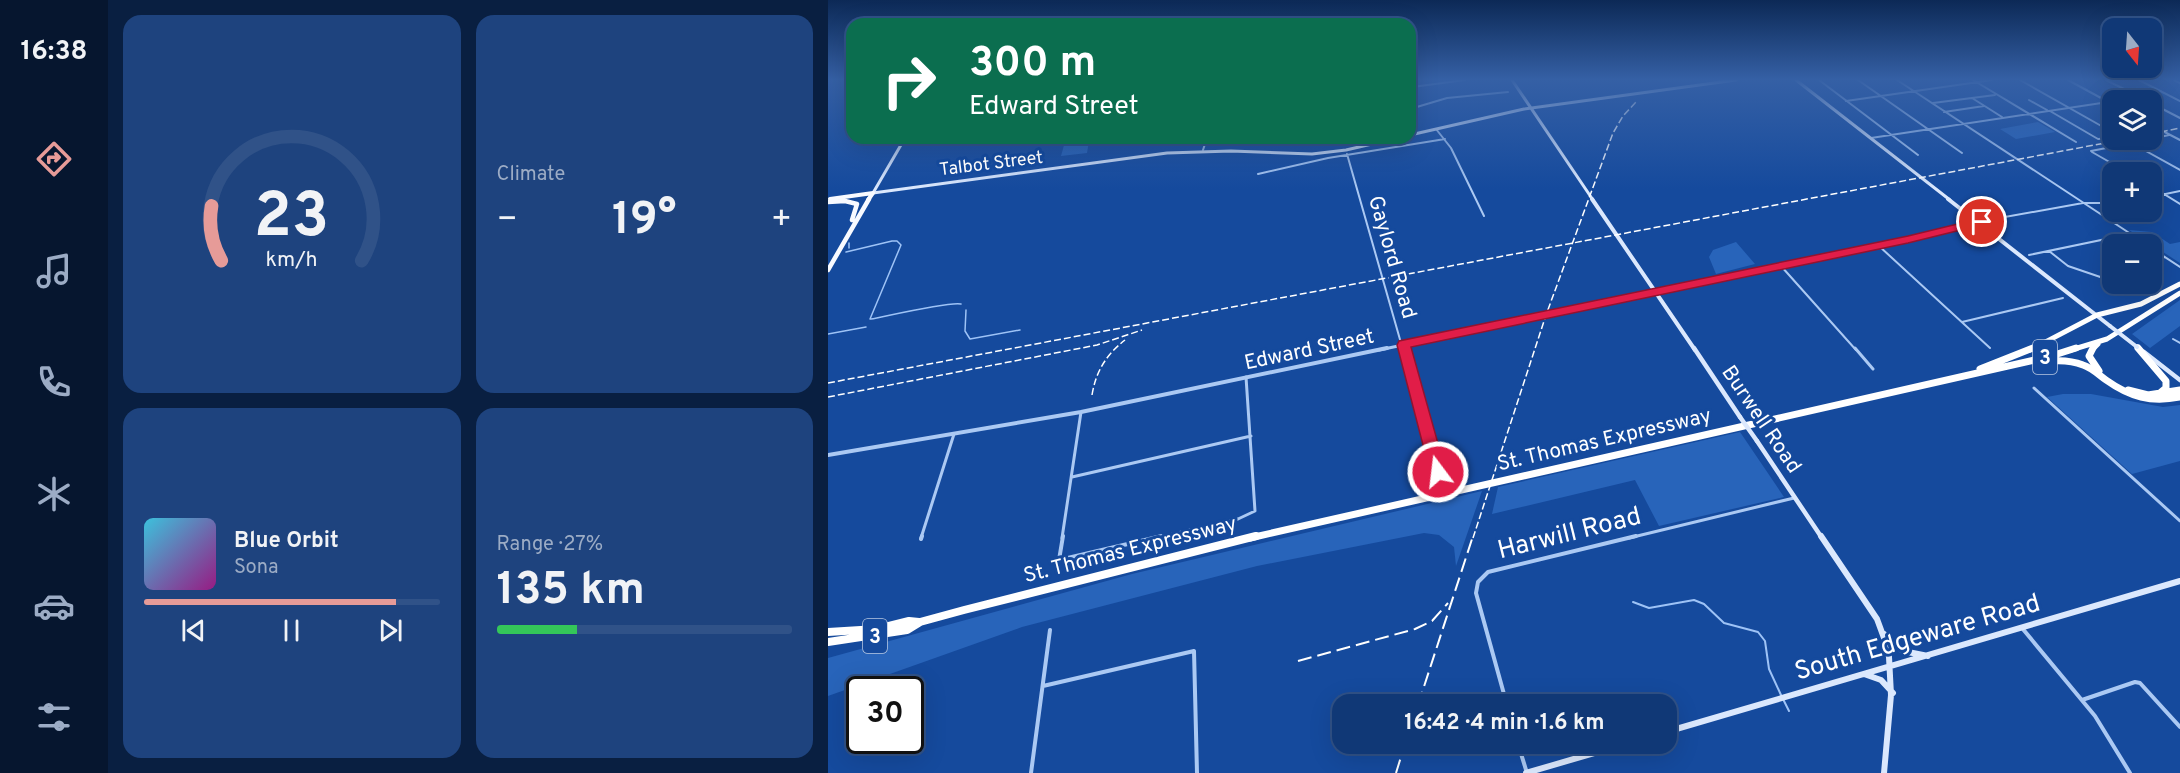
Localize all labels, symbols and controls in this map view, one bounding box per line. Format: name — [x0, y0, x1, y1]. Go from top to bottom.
north arrow — [2102, 18, 2162, 78]
map controls — [2102, 18, 2162, 294]
text: 16:38 — [20, 35, 88, 69]
text: 300 m — [969, 38, 1096, 91]
icon: right — [870, 42, 948, 120]
text: Edward Street — [969, 90, 1139, 124]
button: layers — [2102, 90, 2162, 150]
icon: directions — [33, 138, 75, 180]
street label: Talbot Street — [938, 147, 1044, 182]
text: Climate — [497, 162, 565, 188]
button: + — [2102, 162, 2162, 222]
text: 23 — [254, 180, 330, 259]
text: 19° — [612, 193, 676, 250]
street label: Gaylord Road — [1361, 193, 1422, 322]
pin — [1956, 196, 2007, 247]
text: − — [497, 200, 518, 242]
text: + — [771, 200, 792, 242]
icon: arrive — [1965, 205, 1998, 238]
button: − — [2102, 234, 2162, 294]
text: km/h — [266, 247, 318, 274]
icon: music — [33, 250, 75, 292]
street label: Edward Street — [1242, 324, 1377, 377]
road number: 3 — [2033, 340, 2057, 374]
icon: phone — [33, 361, 75, 403]
street label: Burwell Road — [1715, 361, 1807, 479]
street label: St. Thomas Expressway — [1495, 403, 1714, 478]
position arrow — [1406, 440, 1470, 504]
icon: climate — [33, 473, 75, 515]
street label: Harwill Road — [1494, 501, 1645, 568]
street label: St. Thomas Expressway — [1021, 511, 1240, 590]
text: Blue Orbit — [234, 528, 339, 555]
text: Range · 27% — [497, 532, 603, 558]
text: Sona — [234, 555, 279, 581]
text: 135 km — [497, 563, 645, 620]
icon: car — [33, 585, 75, 627]
street label: South Edgeware Road — [1791, 588, 2044, 689]
icon: previous — [177, 614, 210, 647]
icon: pause — [275, 614, 308, 647]
icon: next — [374, 614, 407, 647]
road number: 3 — [863, 619, 887, 653]
speed limit sign: 30 — [846, 676, 924, 754]
icon: filters — [33, 696, 75, 738]
text: 16:42 · 4 min · 1.6 km — [1404, 710, 1605, 737]

